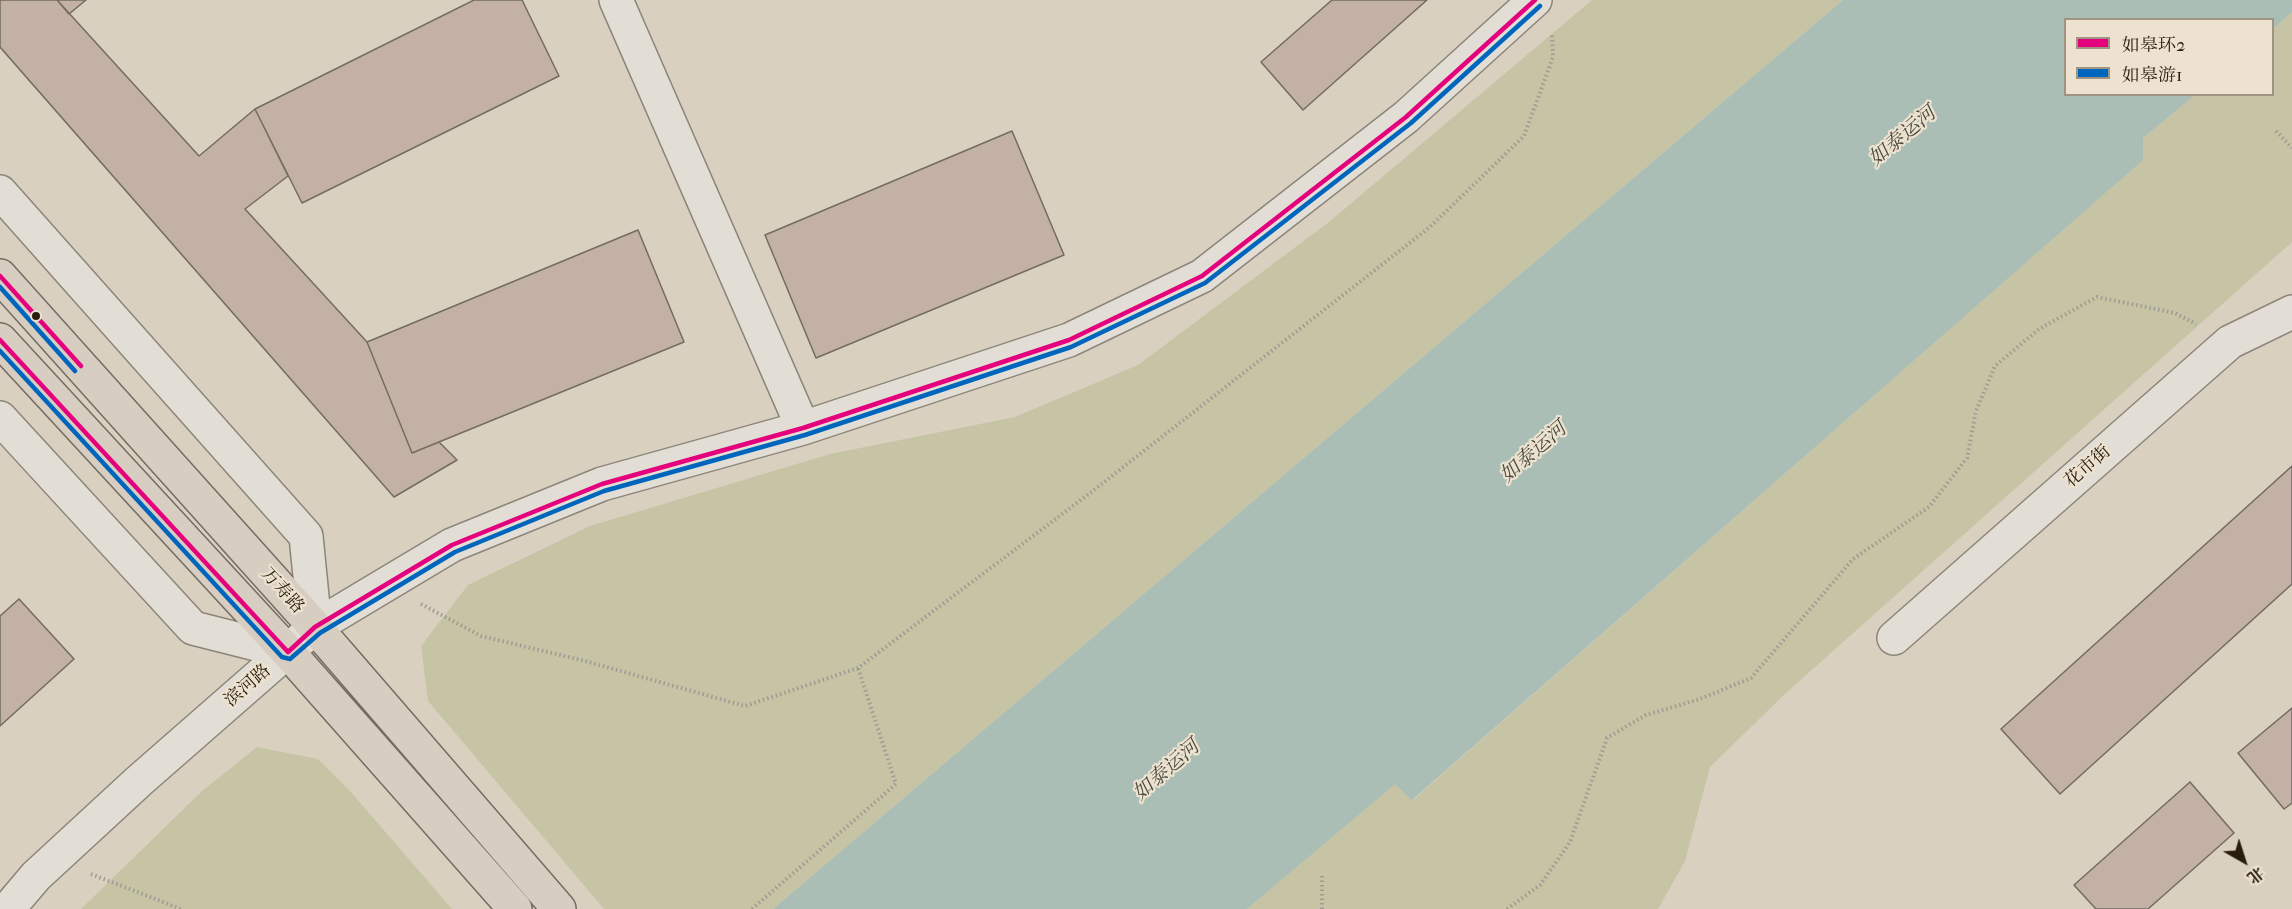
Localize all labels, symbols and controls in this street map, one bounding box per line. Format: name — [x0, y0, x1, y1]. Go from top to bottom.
legend — [2064, 18, 2274, 96]
text: 如皋环2 — [2122, 35, 2185, 56]
text: 如皋游1 — [2122, 65, 2182, 86]
water label: 如泰运河 — [1865, 102, 1941, 172]
unlabelled marker — [30, 310, 42, 322]
water label: 如泰运河 — [1496, 418, 1572, 488]
street label: 花市街 — [2061, 441, 2115, 493]
street label: 万寿路 — [256, 564, 308, 618]
street label: 滨河路 — [221, 660, 275, 712]
water label: 如泰运河 — [1129, 736, 1205, 806]
north arrow — [2214, 831, 2274, 891]
text: 北 — [2243, 863, 2268, 888]

